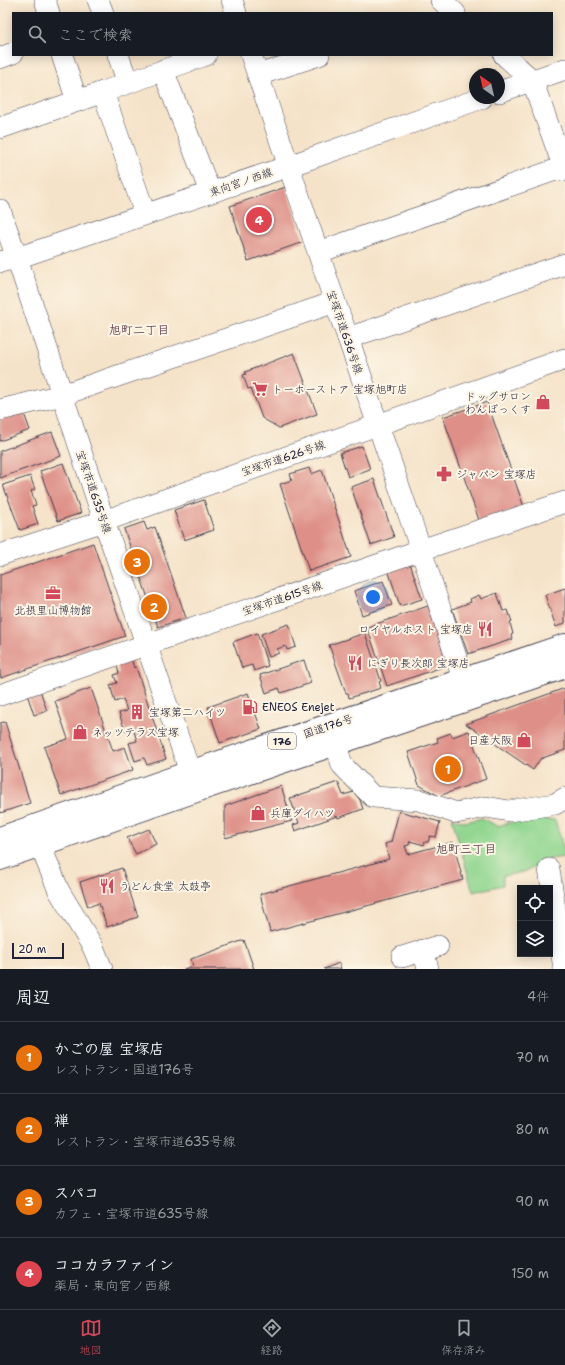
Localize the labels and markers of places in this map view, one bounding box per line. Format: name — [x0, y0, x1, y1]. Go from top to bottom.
pin: 4 — [246, 205, 272, 235]
supermarket icon: トーホーストア 宝塚旭町店 — [251, 380, 269, 398]
place label: トーホーストア 宝塚旭町店 — [272, 382, 408, 397]
place label: ドッグサロン わんぼっくす — [465, 389, 531, 417]
shop icon: ドッグサロン わんぼっくす — [534, 393, 552, 411]
pharmacy icon: ジャパン 宝塚店 — [435, 465, 453, 483]
place label: ジャパン 宝塚店 — [456, 467, 537, 482]
pin: 3 — [124, 547, 150, 577]
office icon: 北摂里山博物館 — [44, 584, 62, 602]
pin: 2 — [141, 592, 167, 622]
place label: 北摂里山博物館 — [15, 603, 92, 618]
restaurant icon: ロイヤルホスト 宝塚店 — [476, 620, 494, 638]
place label: ロイヤルホスト 宝塚店 — [359, 622, 473, 637]
restaurant icon: にぎり長次郎 宝塚店 — [346, 654, 364, 672]
place label: にぎり長次郎 宝塚店 — [367, 656, 470, 671]
fuel station icon: ENEOS Enejet — [241, 698, 259, 716]
place label: ENEOS Enejet — [262, 700, 335, 715]
building icon: 宝塚第二ハイツ — [128, 703, 146, 721]
place label: 宝塚第二ハイツ — [149, 705, 226, 720]
shop icon: ネッツテラス宝塚 — [71, 723, 89, 741]
place label: ネッツテラス宝塚 — [92, 725, 179, 740]
shop icon: 日産大阪 — [515, 731, 533, 749]
place label: 日産大阪 — [468, 733, 512, 748]
pin: 1 — [435, 754, 461, 784]
shop icon: 兵庫ダイハツ — [249, 804, 267, 822]
place label: 兵庫ダイハツ — [270, 806, 335, 821]
restaurant icon: うどん食堂 太鼓亭 — [98, 877, 116, 895]
place label: うどん食堂 太鼓亭 — [119, 879, 211, 894]

